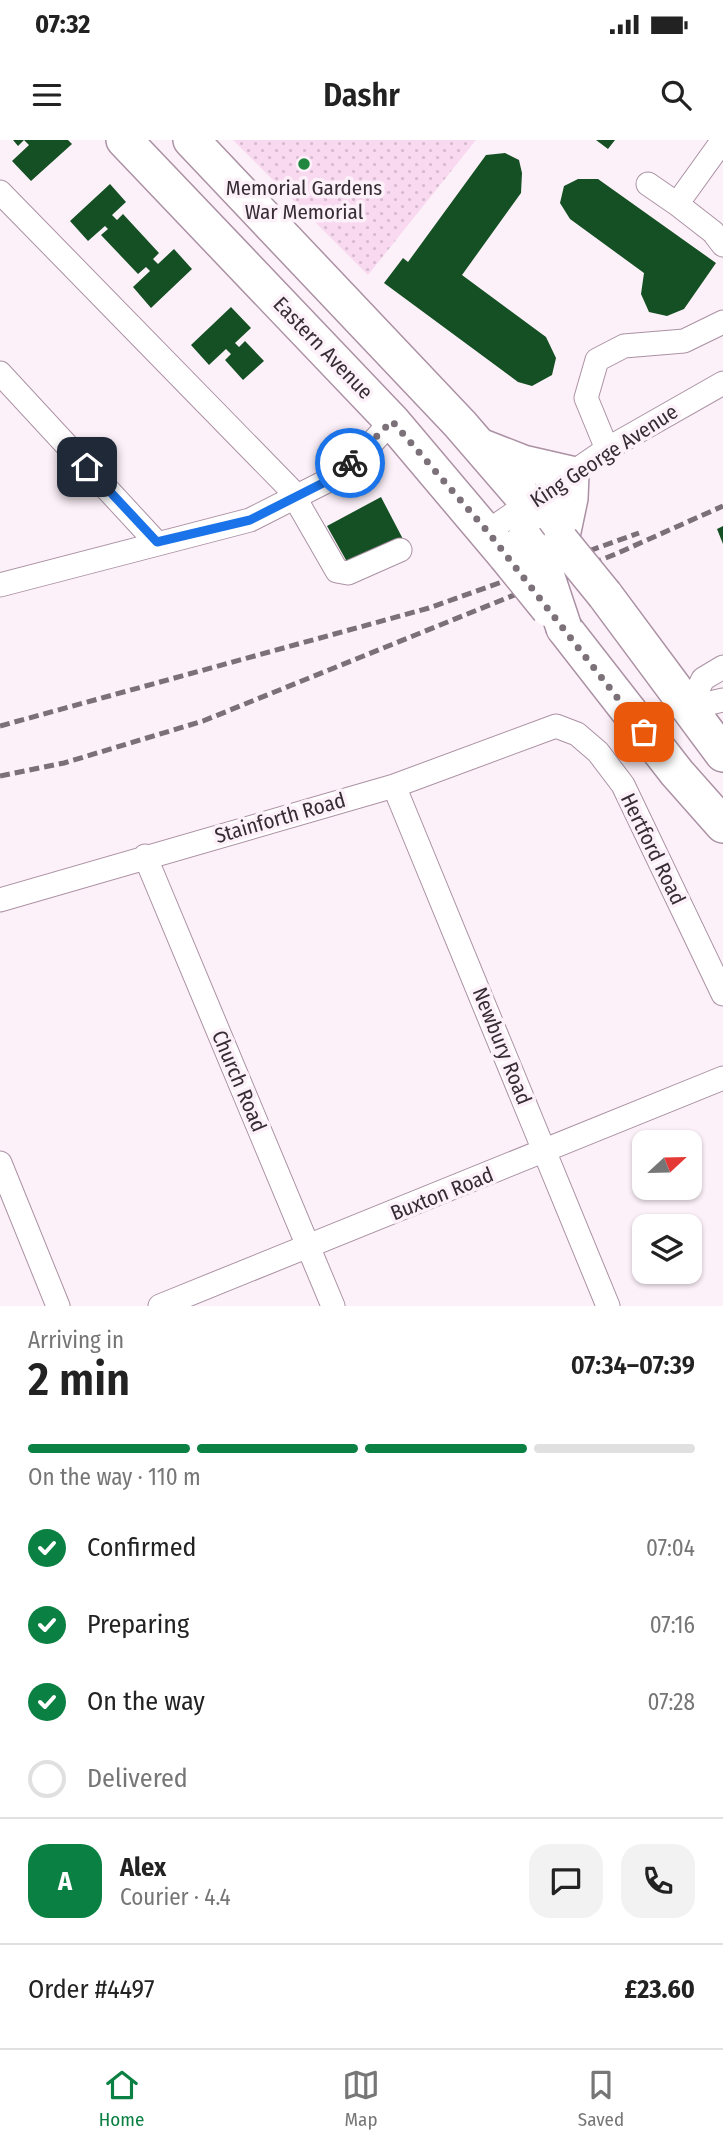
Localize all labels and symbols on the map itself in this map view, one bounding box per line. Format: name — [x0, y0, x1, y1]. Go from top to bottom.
marker: Memorial Gardens War Memorial — [296, 156, 312, 172]
place label: Memorial Gardens War Memorial — [226, 175, 382, 225]
street label: Eastern Avenue — [268, 291, 378, 405]
street label: King George Avenue — [525, 399, 683, 513]
courier — [315, 428, 385, 498]
pin — [57, 437, 117, 497]
pin — [614, 702, 674, 762]
street label: Stainforth Road — [212, 787, 348, 849]
street label: Hertford Road — [615, 789, 691, 909]
street label: Newbury Road — [467, 984, 537, 1108]
street label: Church Road — [206, 1026, 272, 1136]
north arrow — [632, 1130, 702, 1200]
street label: Buxton Road — [387, 1162, 497, 1226]

